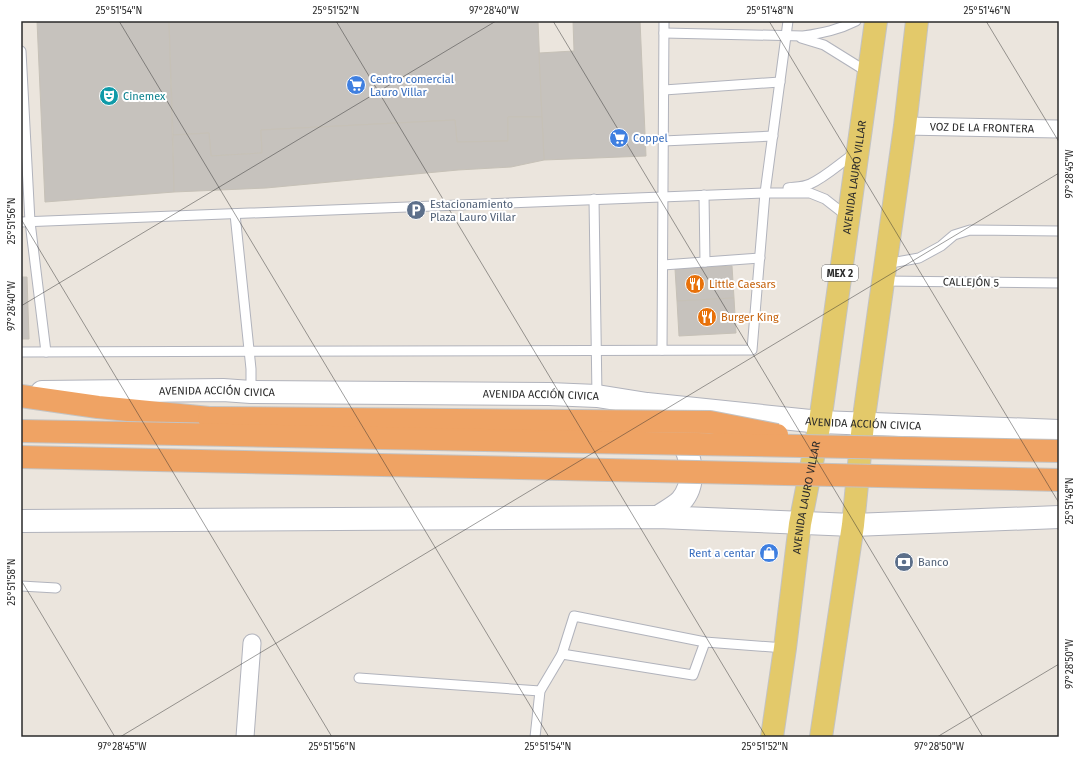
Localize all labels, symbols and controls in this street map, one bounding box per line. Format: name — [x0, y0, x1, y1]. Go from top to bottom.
text: 25°51'54"N — [96, 5, 142, 17]
text: 25°51'52"N — [313, 5, 359, 17]
text: 97°28'40"W — [469, 5, 520, 17]
text: 25°51'48"N — [746, 5, 794, 17]
text: 25°51'46"N — [964, 5, 1010, 17]
place label: Centro comercial Lauro Villar — [370, 73, 454, 99]
supermarket icon: Centro comercial Lauro Villar — [345, 74, 367, 96]
theatre icon: Cinemex — [98, 85, 120, 107]
place label: Cinemex — [123, 90, 166, 103]
street label: AVENIDA LAURO VILLAR — [840, 119, 869, 235]
street label: VOZ DE LA FRONTERA — [930, 120, 1035, 136]
supermarket icon: Coppel — [608, 127, 630, 149]
place label: Coppel — [633, 132, 668, 145]
text: 97°28'45"W — [1064, 149, 1076, 199]
text: 25°51'56"N — [6, 197, 18, 245]
place label: Estacionamiento Plaza Lauro Villar — [430, 198, 517, 224]
parking icon: Estacionamiento Plaza Lauro Villar — [405, 199, 427, 221]
road number: MEX 2 — [822, 265, 858, 281]
restaurant icon: Little Caesars — [684, 273, 706, 295]
street label: CALLEJÓN 5 — [943, 275, 1000, 289]
place label: Little Caesars — [709, 278, 776, 291]
text: 97°28'40"W — [6, 280, 18, 331]
restaurant icon: Burger King — [696, 306, 718, 328]
place label: Burger King — [721, 311, 779, 324]
street label: AVENIDA ACCIÓN CIVICA — [159, 383, 276, 399]
street label: AVENIDA ACCIÓN CIVICA — [483, 387, 600, 403]
street label: AVENIDA ACCIÓN CIVICA — [805, 415, 922, 433]
street label: AVENIDA LAURO VILLAR — [790, 440, 823, 555]
text: 25°51'48"N — [1064, 477, 1076, 525]
shop icon: Rent a centar — [758, 542, 780, 564]
place label: Rent a centar — [689, 547, 756, 560]
bank icon: Banco — [893, 551, 915, 573]
place label: Banco — [918, 556, 949, 569]
text: 25°51'58"N — [6, 558, 18, 606]
text: 97°28'50"W — [1064, 638, 1076, 689]
text: 97°28'45"W — [97, 741, 147, 753]
text: 25°51'56"N — [308, 741, 356, 753]
text: 25°51'54"N — [525, 741, 571, 753]
text: 25°51'52"N — [742, 741, 788, 753]
text: 97°28'50"W — [914, 741, 965, 753]

